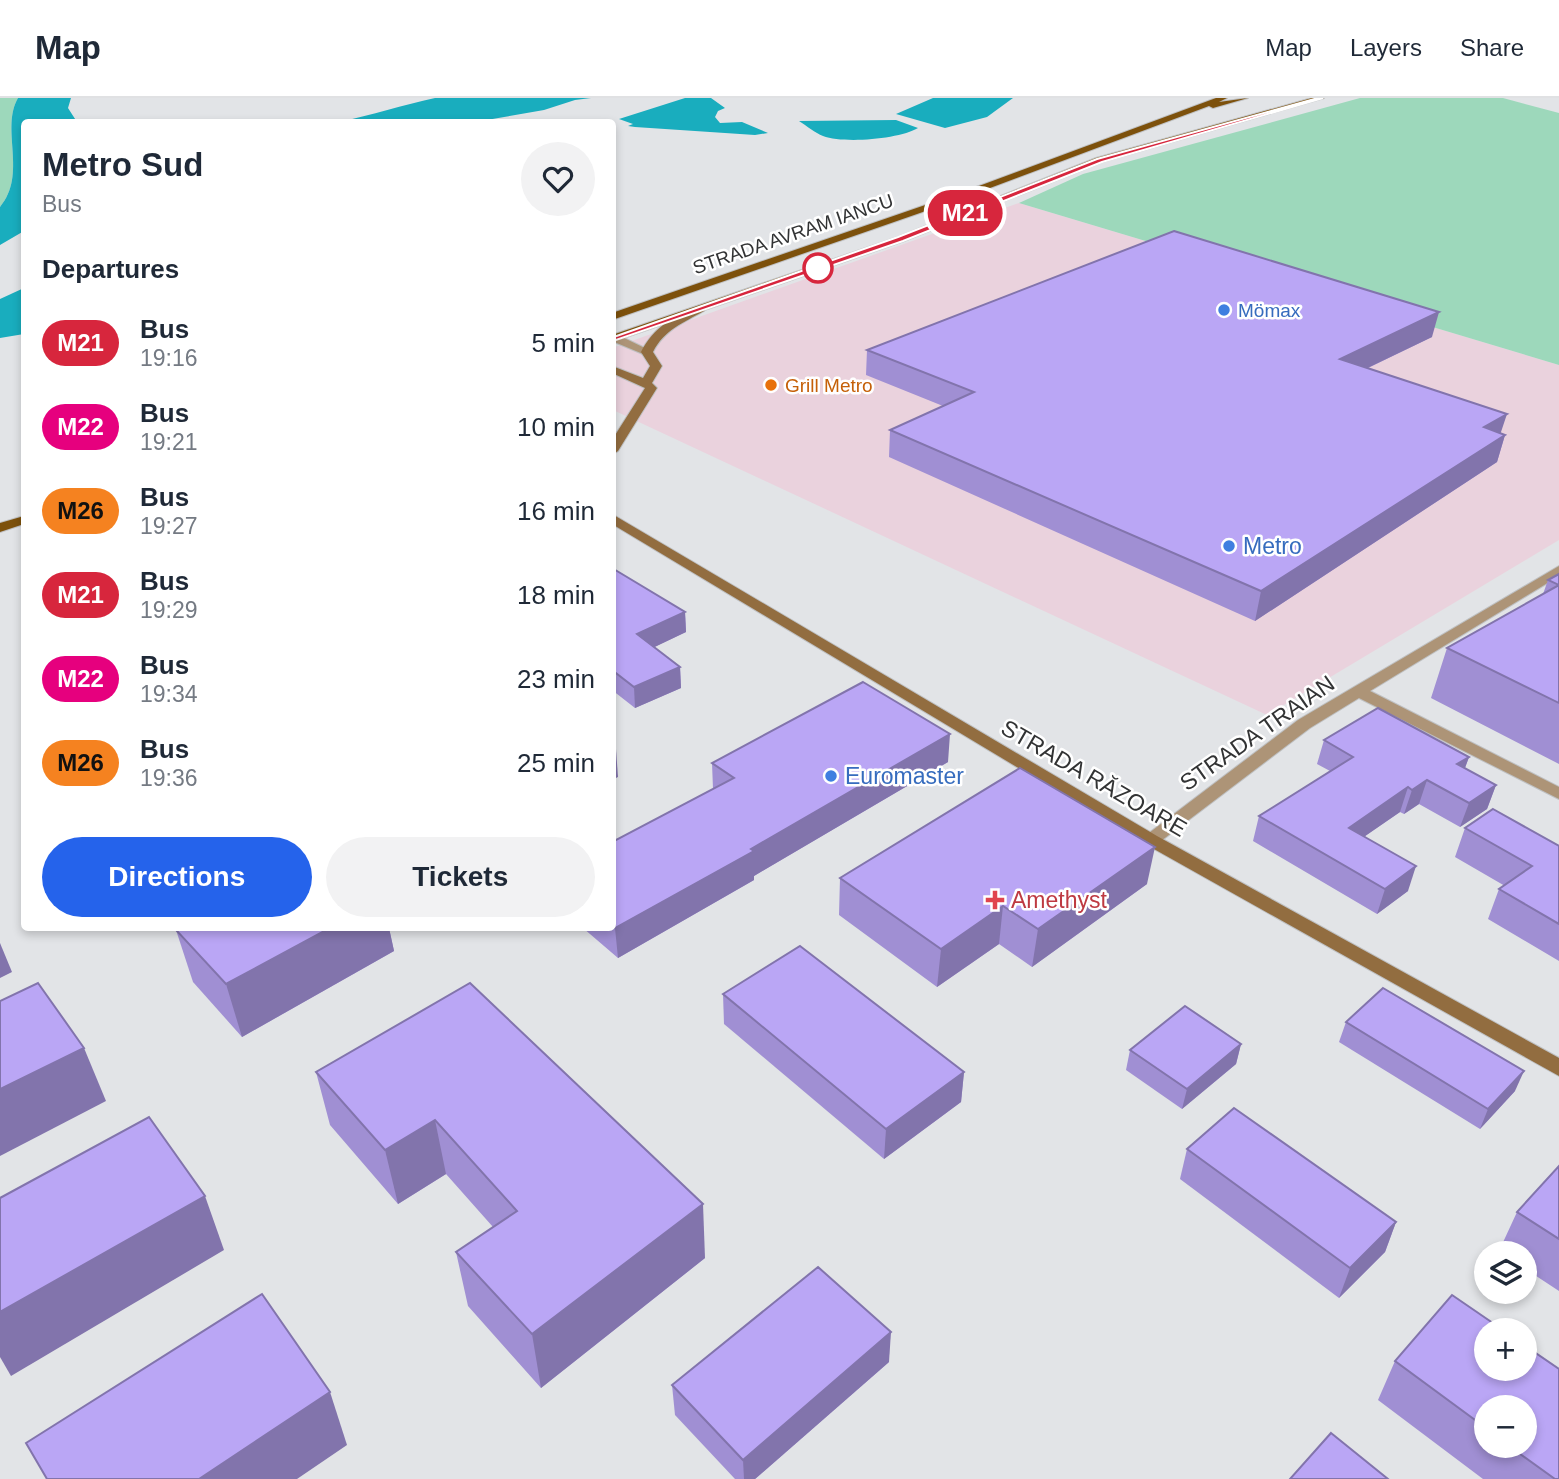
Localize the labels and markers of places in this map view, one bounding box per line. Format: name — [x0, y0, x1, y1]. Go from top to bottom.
unlabelled marker — [803, 253, 833, 283]
place label: Mömax — [1238, 300, 1301, 321]
marker: Mömax — [1216, 302, 1232, 318]
place label: Grill Metro — [785, 375, 873, 396]
marker: Grill Metro — [763, 377, 779, 393]
place label: Metro — [1243, 533, 1302, 559]
marker: Metro — [1221, 538, 1237, 554]
place label: Euromaster — [845, 763, 964, 789]
marker: Euromaster — [823, 768, 839, 784]
place label: Amethyst — [1011, 887, 1107, 913]
marker: Amethyst — [985, 890, 1005, 910]

